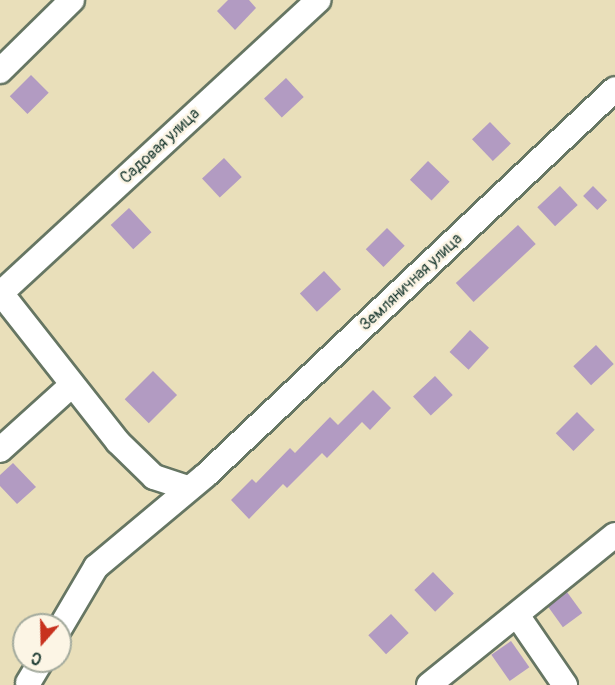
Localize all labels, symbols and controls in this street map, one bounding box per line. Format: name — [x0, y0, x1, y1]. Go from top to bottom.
street label: Садовая улица — [116, 104, 204, 188]
street label: Земляничная улица — [356, 229, 466, 335]
north arrow — [12, 613, 72, 673]
text: С — [28, 647, 45, 669]

